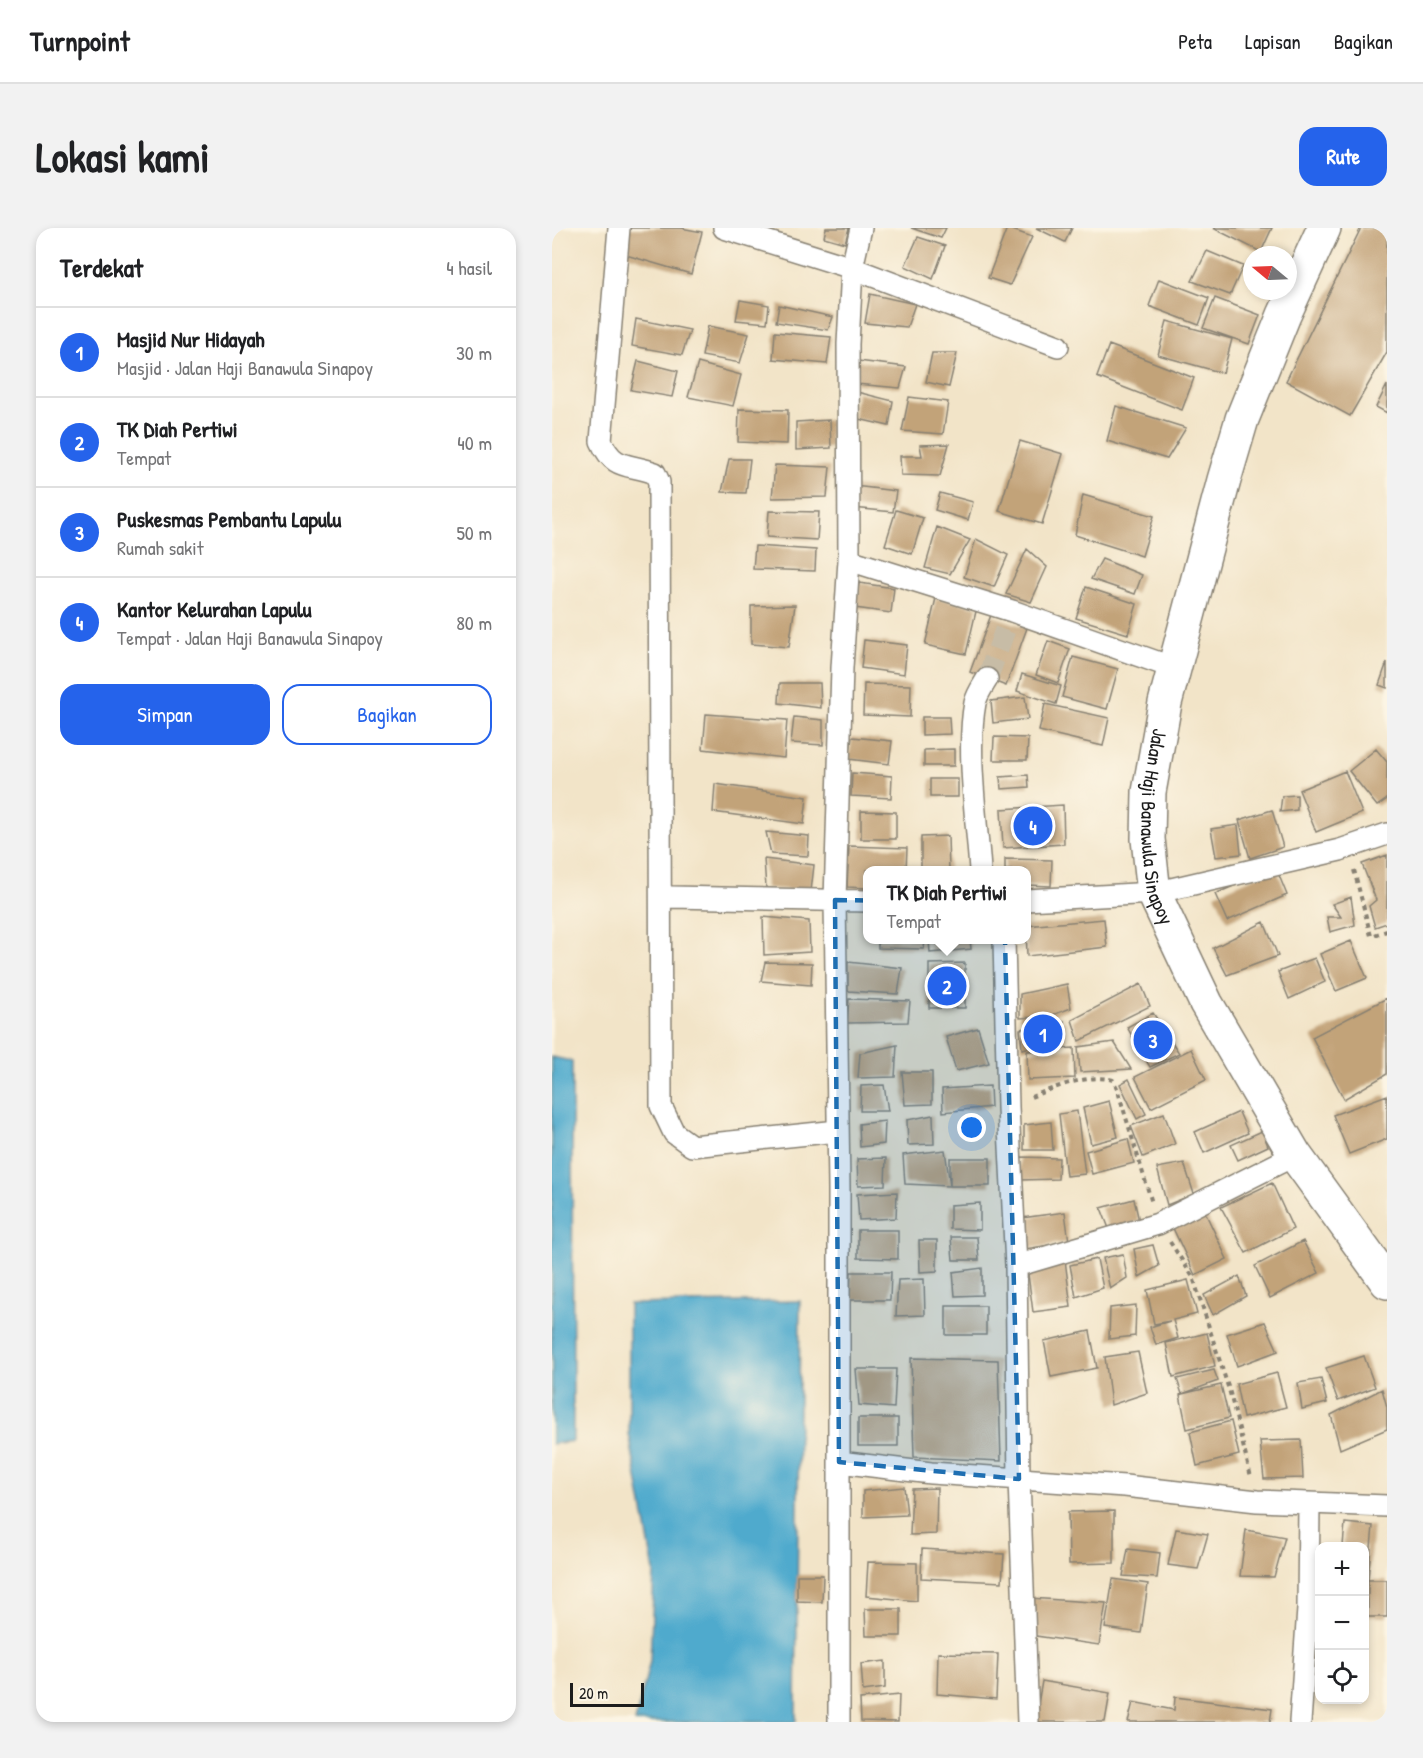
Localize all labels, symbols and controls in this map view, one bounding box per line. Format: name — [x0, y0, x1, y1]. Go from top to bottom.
text: Turnpoint — [30, 22, 130, 60]
text: Peta — [1178, 27, 1212, 56]
text: Lapisan — [1245, 27, 1301, 56]
text: Bagikan — [1334, 27, 1393, 56]
button: Rute — [1299, 127, 1387, 186]
text: Lokasi kami — [36, 128, 210, 185]
north arrow — [1243, 246, 1297, 300]
text: Terdekat — [60, 250, 143, 285]
text: 4 hasil — [446, 254, 492, 281]
text: Masjid Nur Hidayah — [117, 324, 265, 354]
text: 1 — [76, 339, 83, 366]
text: 30 m — [456, 339, 492, 366]
text: Masjid · Jalan Haji Banawula Sinapoy — [117, 354, 373, 381]
text: TK Diah Pertiwi — [117, 414, 238, 444]
text: 2 — [75, 429, 84, 456]
text: 40 m — [457, 429, 492, 456]
text: Tempat — [117, 444, 171, 471]
text: Puskesmas Pembantu Lapulu — [117, 504, 341, 534]
text: 3 — [75, 519, 84, 546]
text: 50 m — [456, 519, 492, 546]
text: Rumah sakit — [117, 534, 204, 561]
text: Kantor Kelurahan Lapulu — [117, 594, 312, 624]
text: 4 — [76, 609, 83, 636]
text: 80 m — [456, 609, 492, 636]
text: Tempat · Jalan Haji Banawula Sinapoy — [117, 624, 383, 651]
button: Simpan — [60, 684, 270, 745]
button: Bagikan — [282, 684, 492, 745]
street label: Jalan Haji Banawula Sinapoy — [1135, 727, 1181, 929]
pin: 4 — [1014, 804, 1052, 848]
popup — [863, 866, 1031, 944]
text: TK Diah Pertiwi — [887, 877, 1007, 907]
text: Tempat — [887, 907, 941, 934]
pin: 2 — [928, 964, 966, 1008]
pin: 1 — [1024, 1012, 1062, 1056]
pin: 3 — [1134, 1018, 1172, 1062]
your location — [957, 1113, 986, 1142]
map controls — [1315, 1542, 1369, 1704]
button: + — [1315, 1542, 1369, 1596]
button: − — [1315, 1596, 1369, 1650]
button: locate — [1315, 1650, 1369, 1704]
scale bar — [570, 1680, 644, 1708]
text: 20 m — [579, 1682, 608, 1704]

